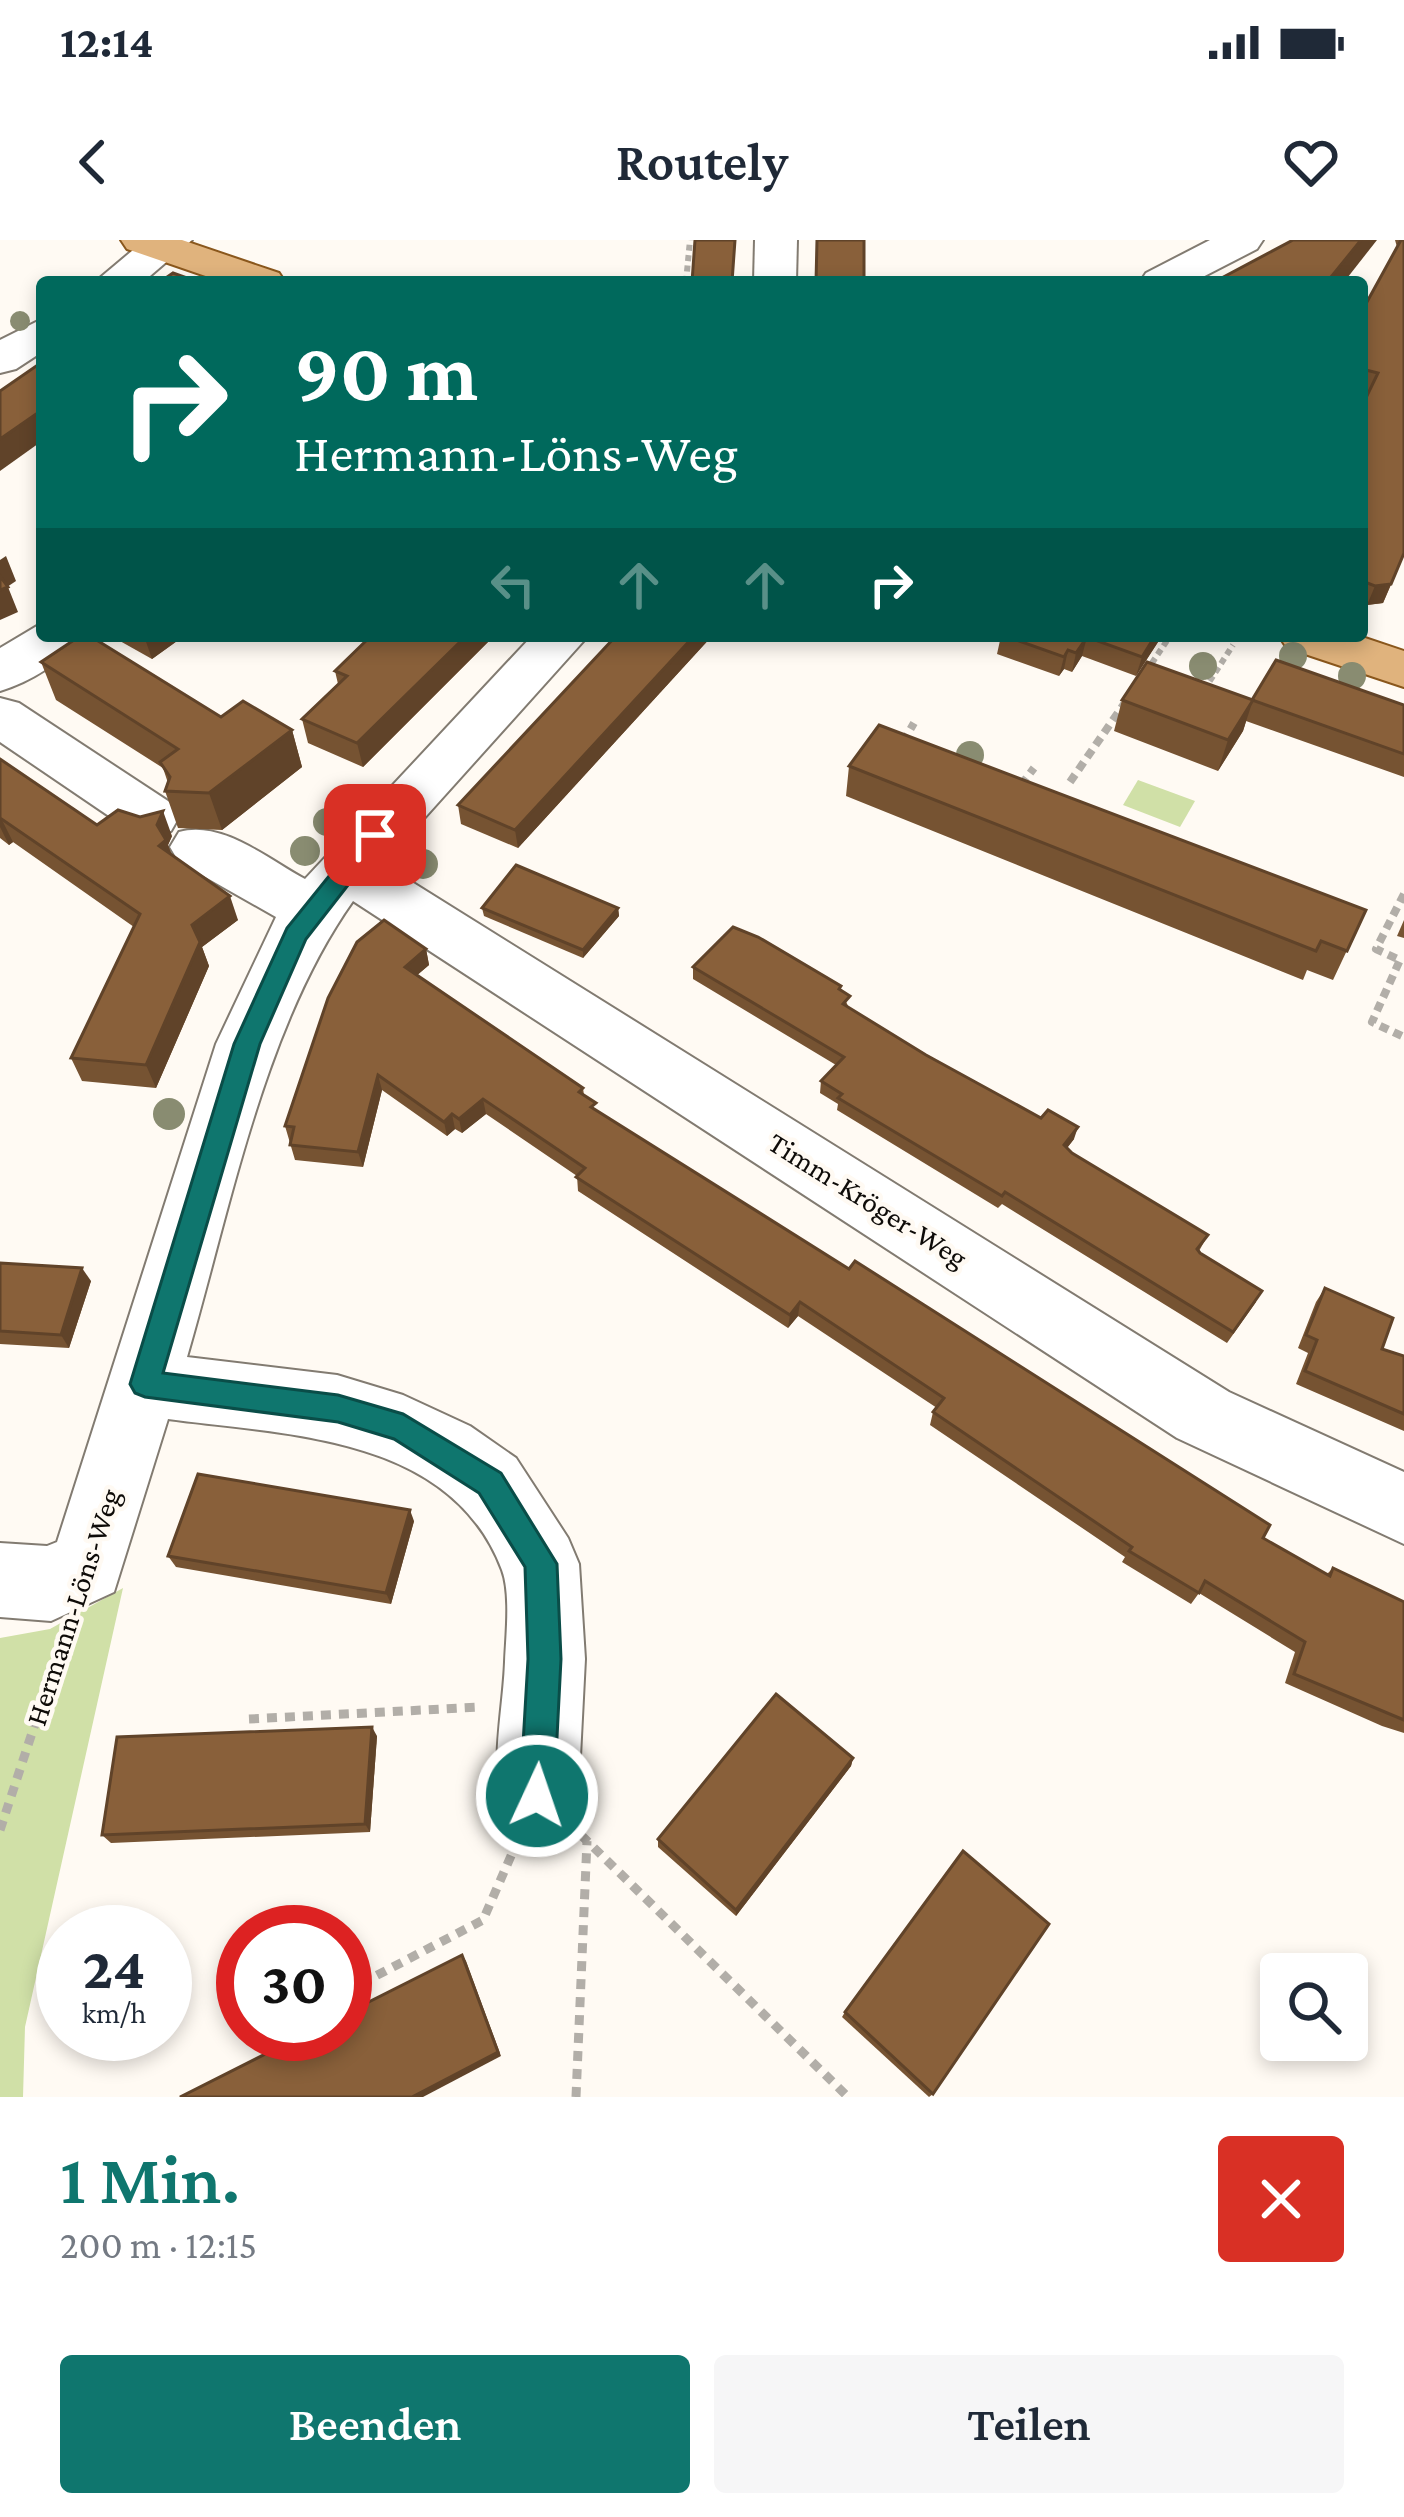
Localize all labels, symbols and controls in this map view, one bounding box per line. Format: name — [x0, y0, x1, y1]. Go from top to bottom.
text: 12:14 — [60, 17, 153, 67]
icon: back — [60, 129, 126, 195]
icon: heart — [1278, 129, 1344, 195]
text: Routely — [616, 132, 788, 192]
icon: right — [96, 324, 252, 480]
text: 90 m — [294, 325, 478, 418]
text: Hermann-Löns-Weg — [294, 423, 738, 483]
icon: left — [480, 552, 546, 618]
icon: ahead — [606, 552, 672, 618]
icon: ahead — [732, 552, 798, 618]
icon: right — [858, 552, 924, 618]
pin — [324, 784, 426, 886]
icon: arrive — [342, 802, 408, 868]
street label: Timm-Kröger-Weg — [762, 1125, 974, 1275]
street label: Hermann-Löns-Weg — [19, 1484, 127, 1730]
position arrow — [474, 1733, 600, 1859]
speed limit sign: 30 — [216, 1905, 372, 2061]
text: 24 — [83, 1934, 145, 2001]
map controls — [1260, 1953, 1368, 2061]
button: search — [1260, 1953, 1368, 2061]
text: km/h — [82, 1996, 146, 2029]
button: close — [1218, 2136, 1344, 2262]
text: 1 Min. — [60, 2138, 240, 2218]
text: 200 m · 12:15 — [60, 2223, 257, 2266]
button: Beenden — [60, 2355, 690, 2493]
button: Teilen — [714, 2355, 1344, 2493]

